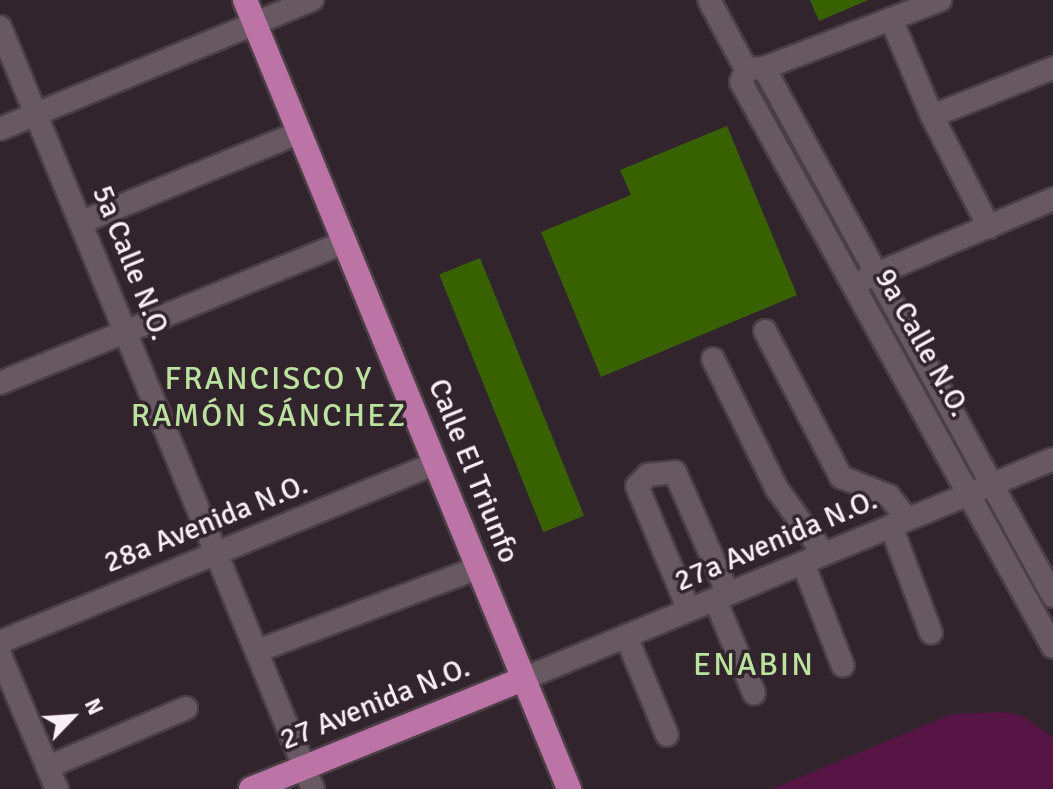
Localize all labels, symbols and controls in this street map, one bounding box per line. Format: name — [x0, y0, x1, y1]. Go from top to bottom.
street label: 5a Calle N.O. — [84, 180, 178, 346]
street label: 9a Calle N.O. — [867, 263, 977, 423]
district label: FRANCISCO Y RAMÓN SÁNCHEZ — [131, 361, 407, 436]
street label: Calle El Triunfo — [420, 374, 526, 568]
street label: 28a Avenida N.O. — [99, 467, 313, 581]
street label: 27a Avenida N.O. — [669, 482, 883, 600]
district label: ENABIN — [693, 646, 815, 684]
street label: 27 Avenida N.O. — [275, 650, 475, 758]
north arrow — [32, 677, 112, 757]
text: N — [79, 694, 110, 719]

